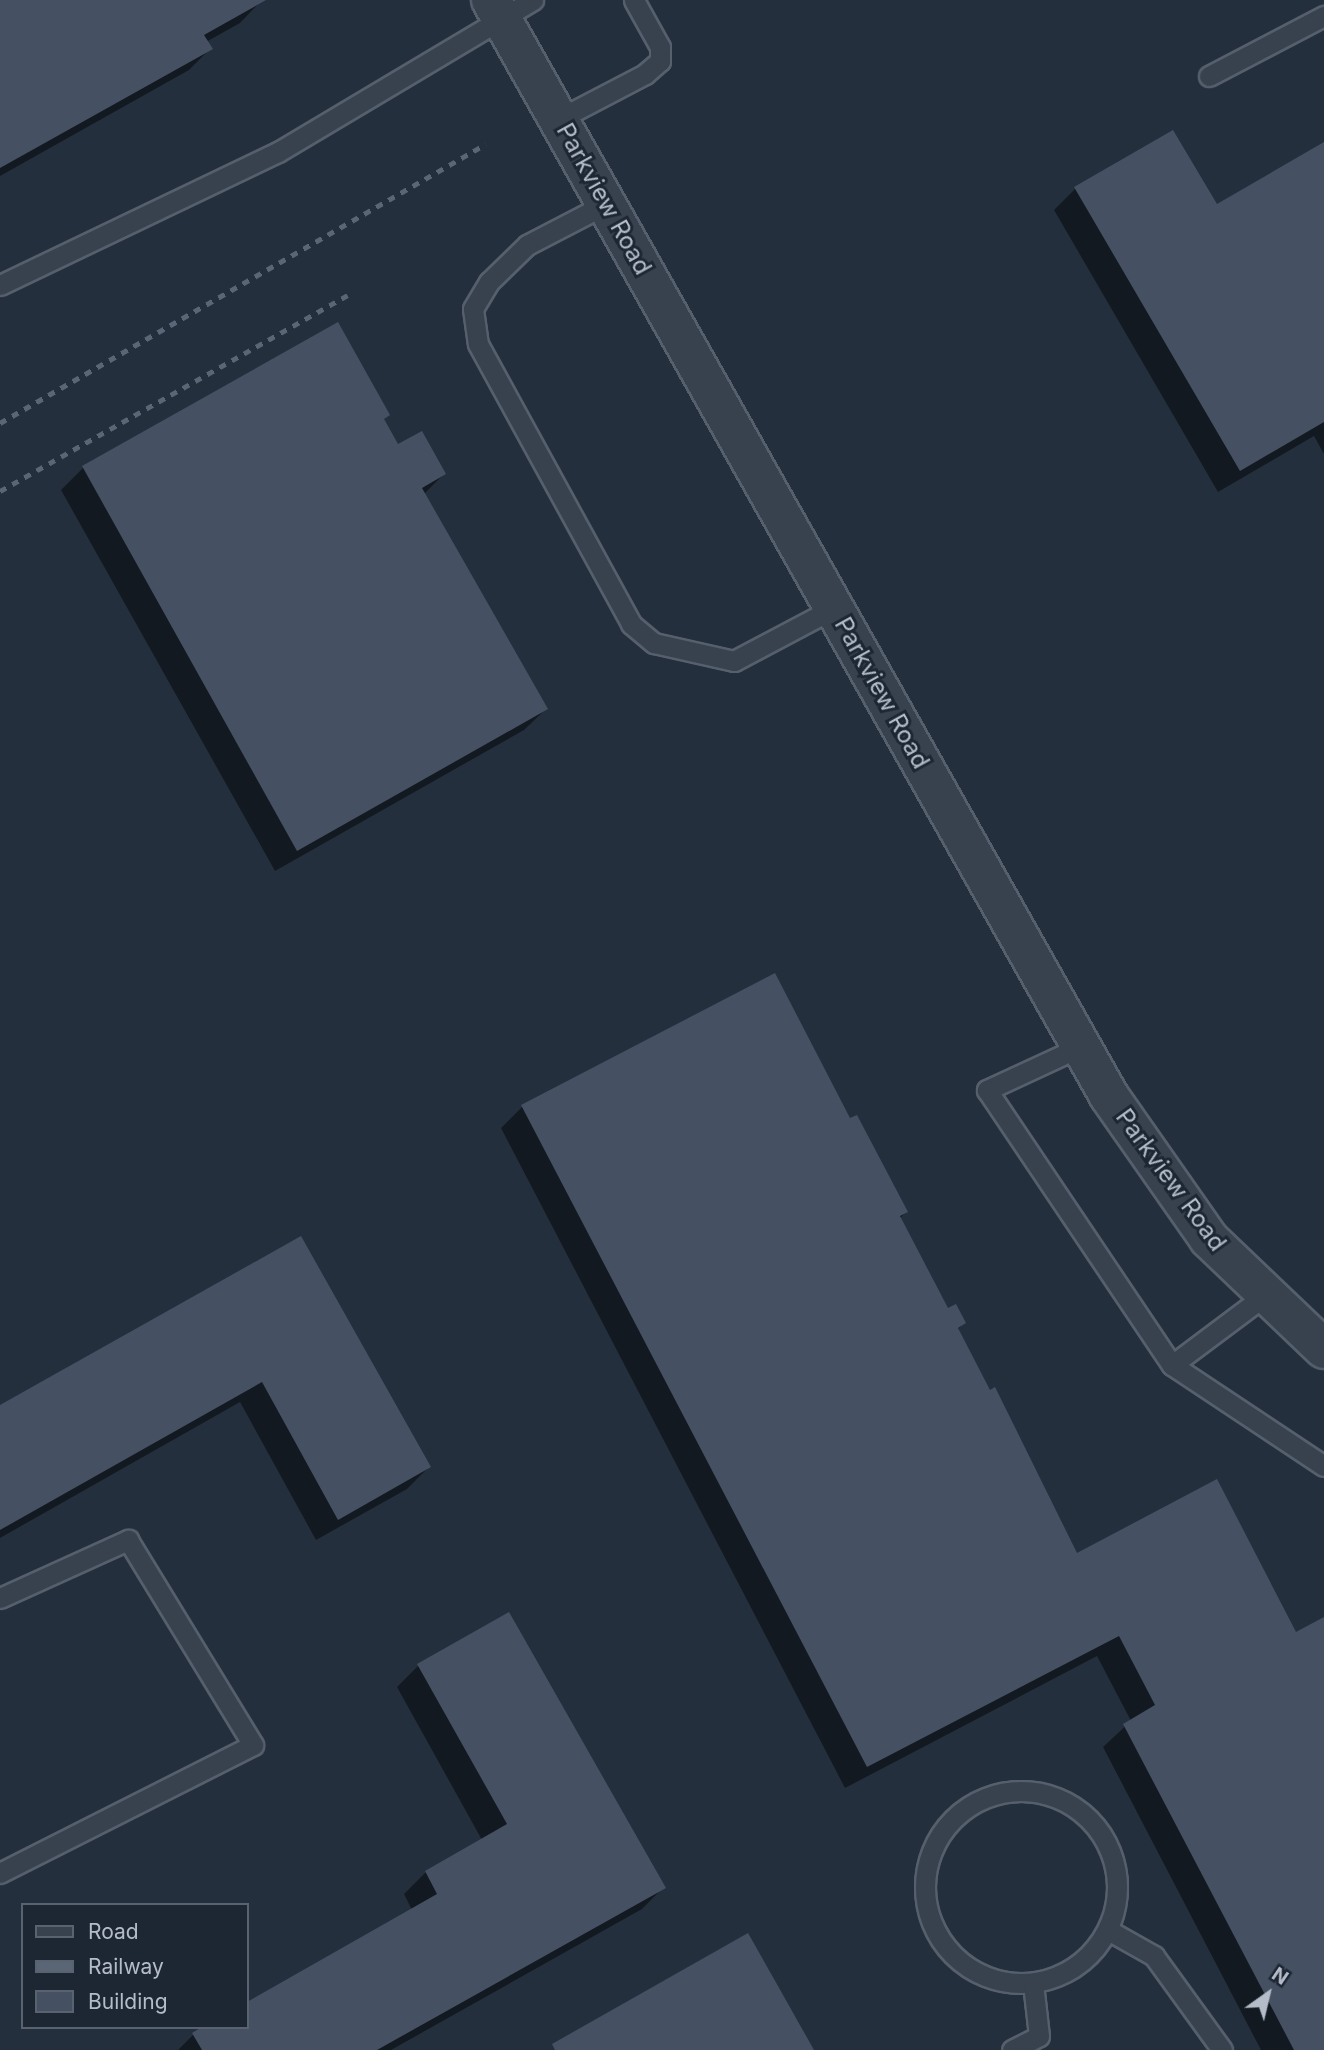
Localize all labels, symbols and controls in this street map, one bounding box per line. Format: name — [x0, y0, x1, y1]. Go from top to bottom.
street label: Parkview Road — [551, 118, 657, 280]
street label: Parkview Road — [829, 612, 935, 774]
street label: Parkview Road — [1110, 1103, 1232, 1257]
legend — [21, 1903, 248, 2029]
text: Road — [88, 1919, 139, 1944]
text: Railway — [88, 1954, 164, 1979]
north arrow — [1233, 1959, 1303, 2029]
text: N — [1268, 1963, 1292, 1990]
text: Building — [88, 1989, 168, 2014]

